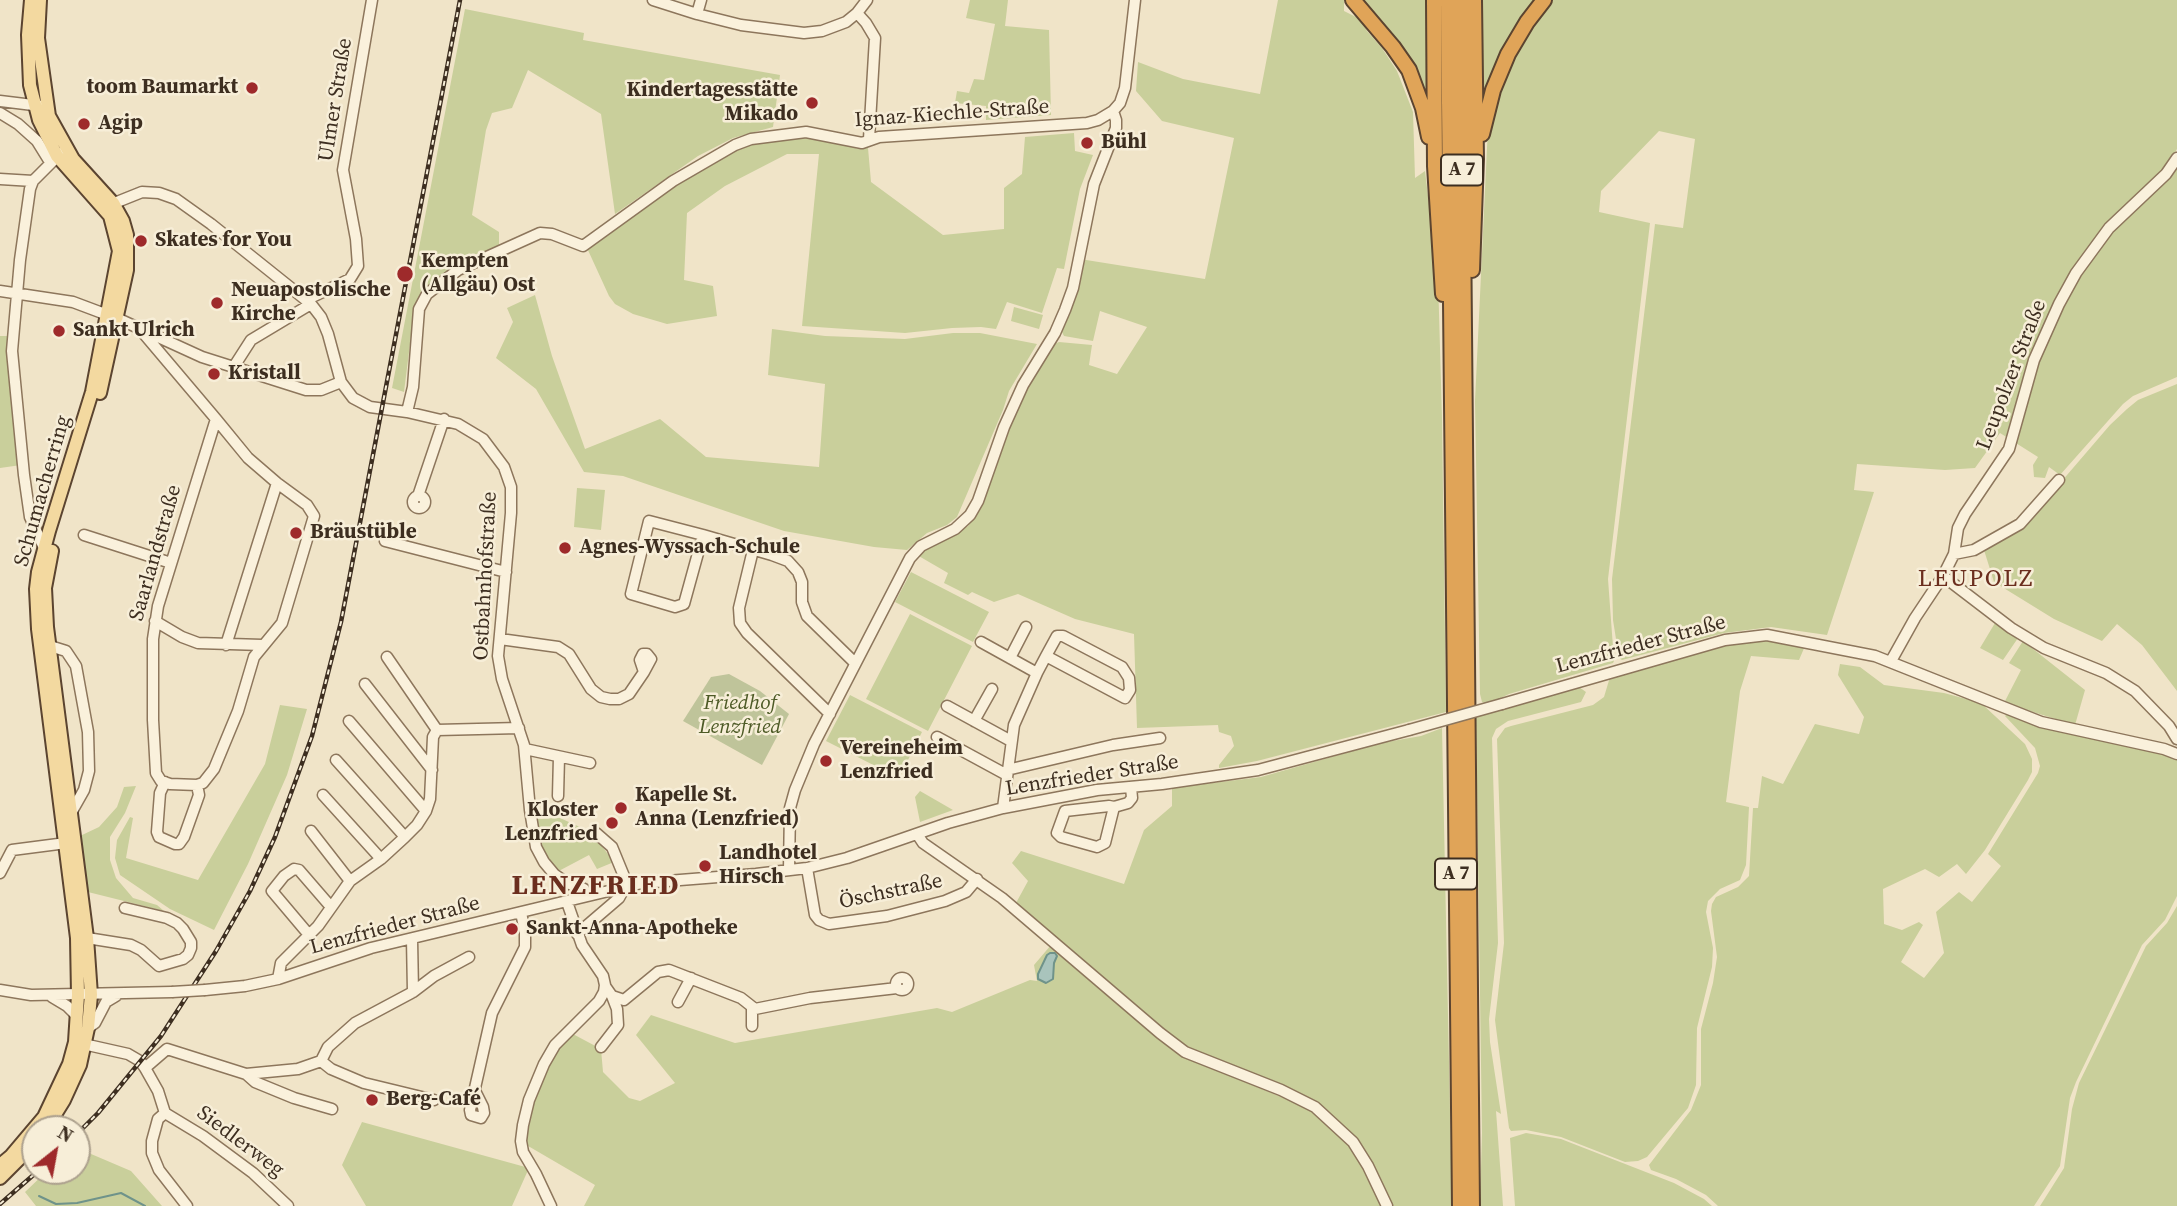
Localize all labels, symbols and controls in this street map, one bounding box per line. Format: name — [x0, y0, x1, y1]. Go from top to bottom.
street label: Ulmer Straße — [314, 36, 358, 164]
place label: toom Baumarkt — [87, 75, 238, 101]
place label: Kindertagesstätte Mikado — [626, 78, 798, 128]
marker: toom Baumarkt — [244, 80, 260, 96]
marker: Kindertagesstätte Mikado — [804, 95, 820, 111]
street label: Ignaz-Kiechle-Straße — [854, 95, 1050, 133]
place label: Agip — [98, 111, 143, 137]
marker: Agip — [76, 116, 92, 132]
place label: Bühl — [1101, 130, 1147, 156]
marker: Bühl — [1079, 135, 1095, 151]
road number: A 7 — [1441, 154, 1483, 186]
place label: Skates for You — [155, 228, 292, 254]
marker: Skates for You — [133, 233, 149, 249]
place label: Kempten (Allgäu) Ost — [421, 249, 535, 299]
marker: Kempten (Allgäu) Ost — [395, 264, 415, 284]
place label: Neuapostolische Kirche — [231, 278, 391, 328]
marker: Neuapostolische Kirche — [209, 295, 225, 311]
street label: Leupolzer Straße — [1972, 296, 2052, 454]
place label: Sankt Ulrich — [73, 318, 195, 344]
marker: Sankt Ulrich — [51, 323, 67, 339]
place label: Kristall — [228, 361, 301, 387]
marker: Kristall — [206, 366, 222, 382]
street label: Schumacherring — [9, 412, 77, 570]
street label: Saarlandstraße — [125, 482, 187, 624]
street label: Ostbahnhofstraße — [469, 491, 503, 661]
place label: Bräustüble — [310, 520, 417, 546]
marker: Bräustüble — [288, 525, 304, 541]
place label: Agnes-Wyssach-Schule — [579, 535, 800, 561]
marker: Agnes-Wyssach-Schule — [557, 540, 573, 556]
district label: LEUPOLZ — [1919, 566, 2033, 594]
street label: Lenzfrieder Straße — [1553, 610, 1729, 680]
park label: Friedhof Lenzfried — [699, 691, 781, 741]
place label: Vereineheim Lenzfried — [840, 736, 963, 786]
street label: Lenzfrieder Straße — [1004, 750, 1180, 802]
marker: Vereineheim Lenzfried — [818, 753, 834, 769]
place label: Kapelle St. Anna (Lenzfried) — [635, 783, 799, 833]
place label: Kloster Lenzfried — [505, 798, 598, 848]
marker: Kapelle St. Anna (Lenzfried) — [613, 800, 629, 816]
marker: Kloster Lenzfried — [604, 815, 620, 831]
place label: Landhotel Hirsch — [719, 841, 817, 891]
marker: Landhotel Hirsch — [697, 858, 713, 874]
road number: A 7 — [1435, 859, 1477, 890]
street label: Öschstraße — [837, 869, 945, 915]
district label: LENZFRIED — [513, 870, 679, 904]
street label: Lenzfrieder Straße — [307, 891, 483, 961]
place label: Sankt-Anna-Apotheke — [526, 916, 738, 942]
marker: Sankt-Anna-Apotheke — [504, 921, 520, 937]
place label: Berg-Café — [386, 1087, 481, 1113]
marker: Berg-Café — [364, 1092, 380, 1108]
street label: Siedlerweg — [191, 1101, 289, 1183]
north arrow — [21, 1115, 91, 1185]
text: N — [53, 1119, 78, 1148]

